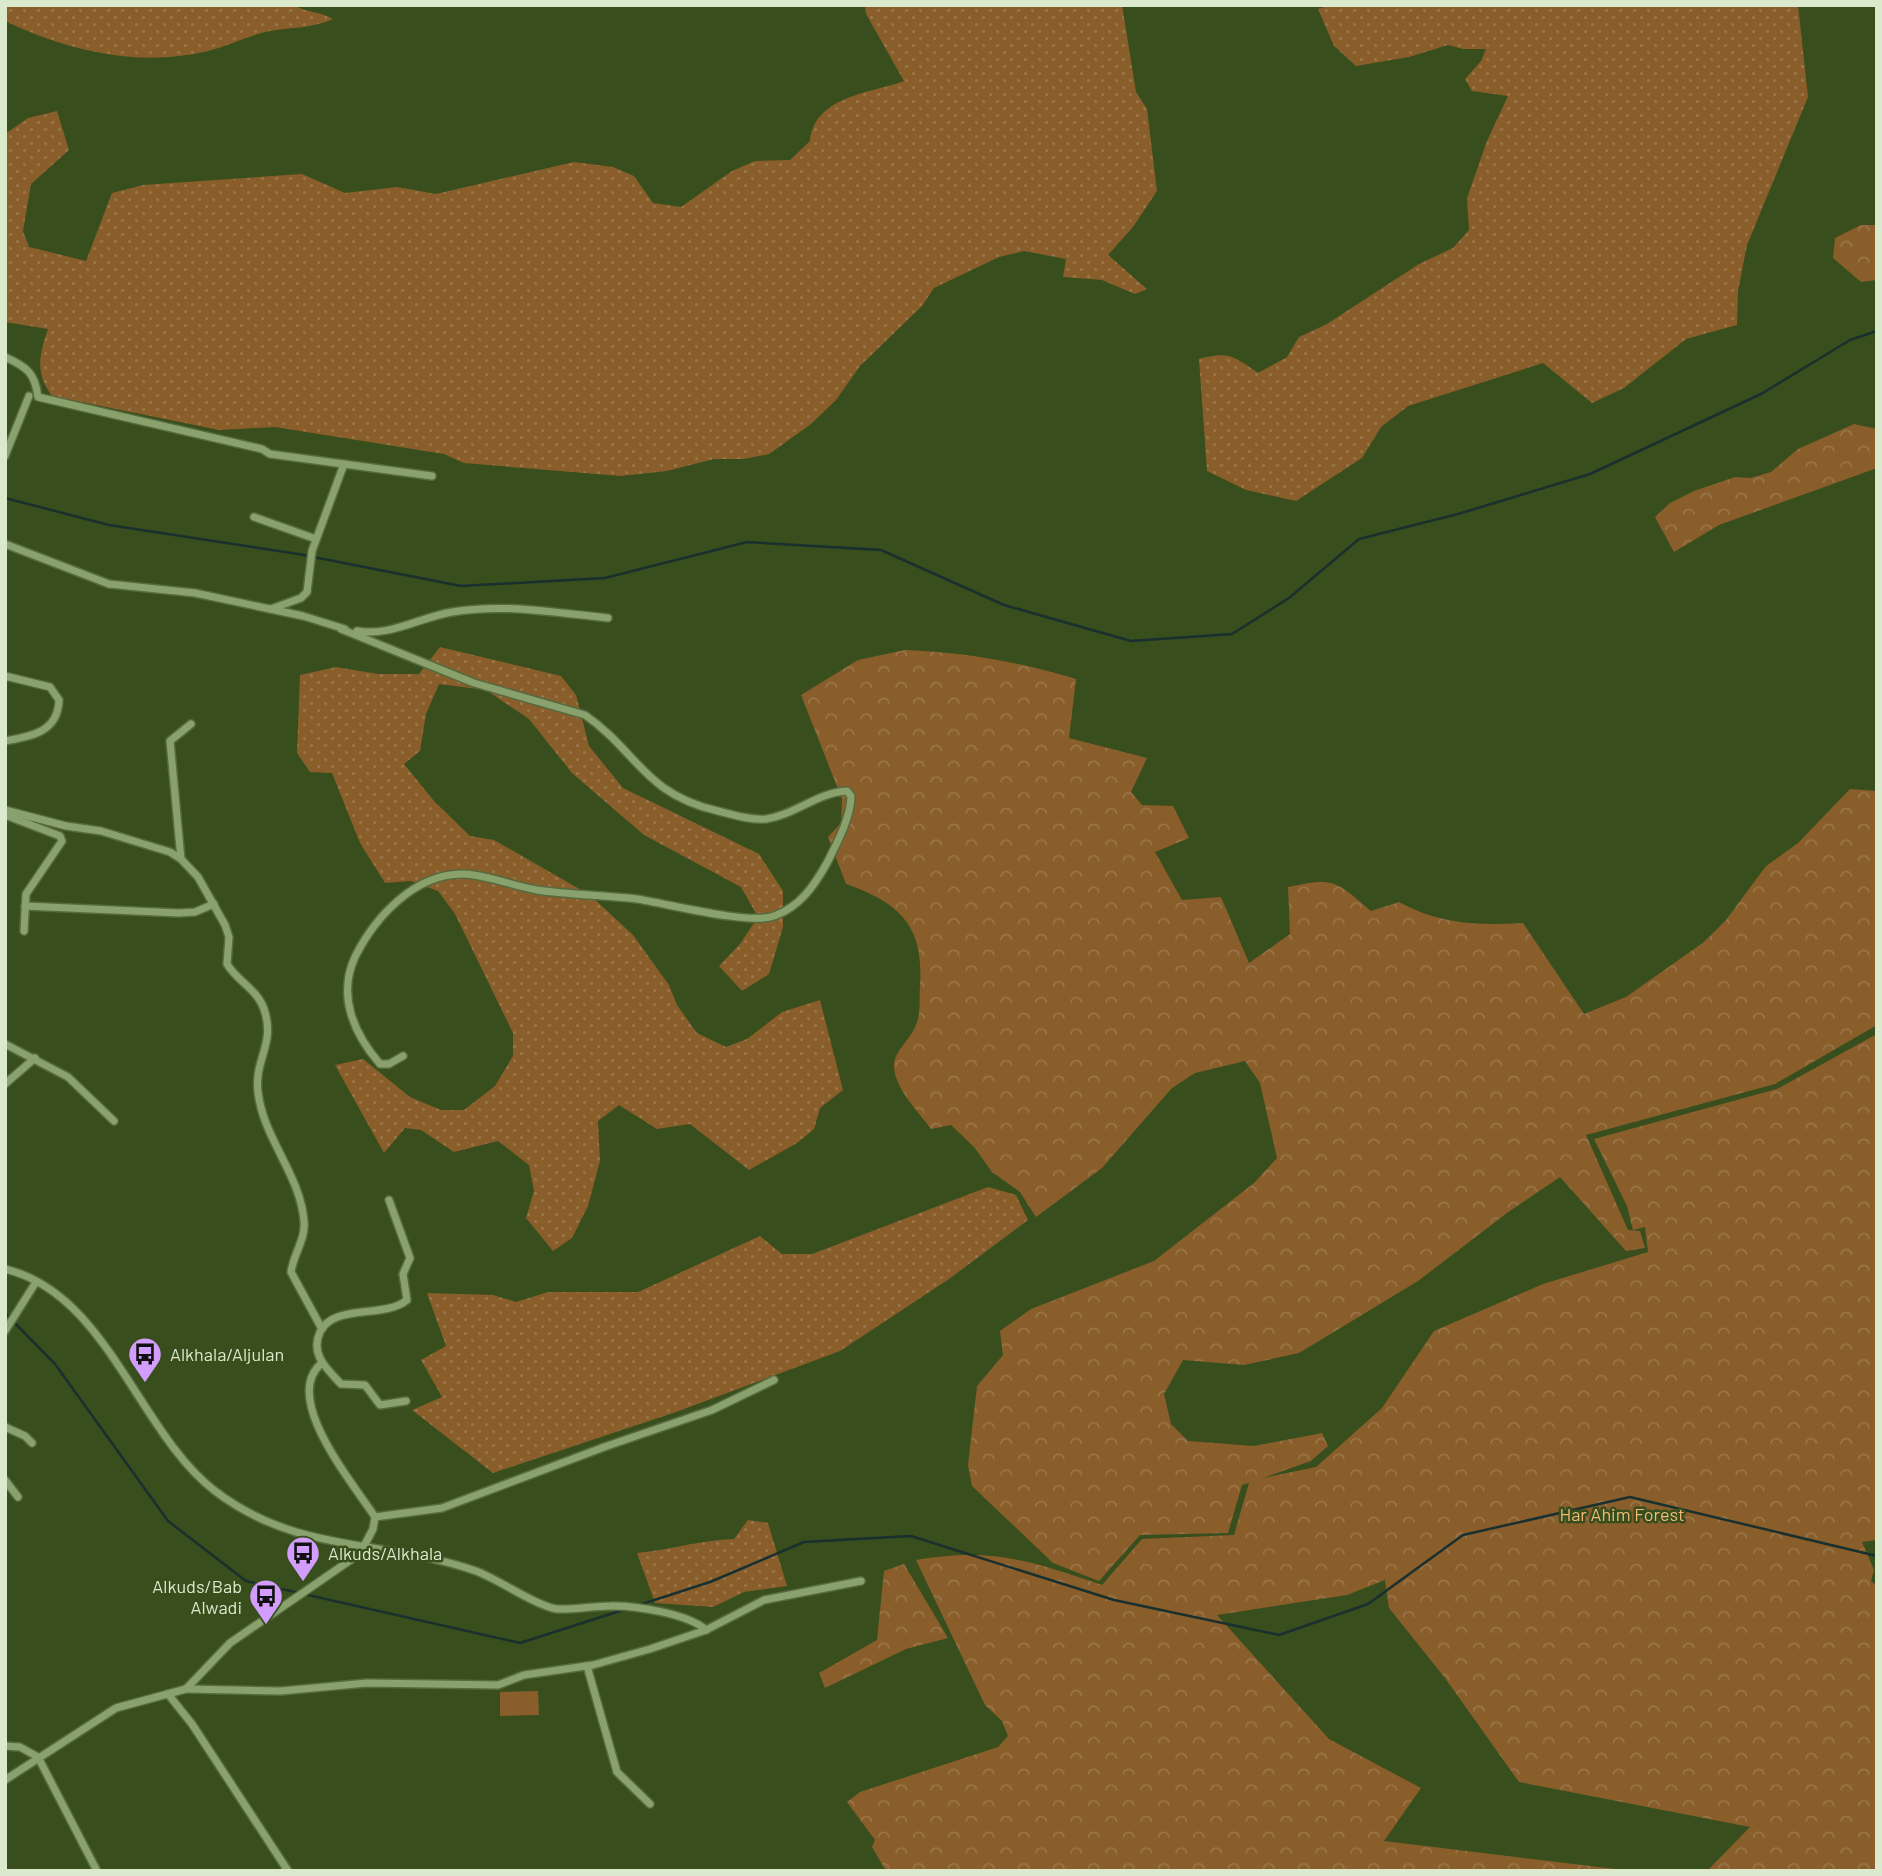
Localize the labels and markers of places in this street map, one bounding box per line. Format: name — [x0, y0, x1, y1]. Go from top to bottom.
bus stop icon: Alkhala/Aljulan — [126, 1335, 164, 1384]
place label: Alkhala/Aljulan — [170, 1343, 284, 1365]
bus stop icon: Alkuds/Alkhala — [284, 1534, 322, 1583]
place label: Alkuds/Alkhala — [328, 1542, 442, 1564]
place label: Alkuds/Bab Alwadi — [152, 1575, 242, 1618]
bus stop icon: Alkuds/Bab Alwadi — [247, 1577, 285, 1626]

